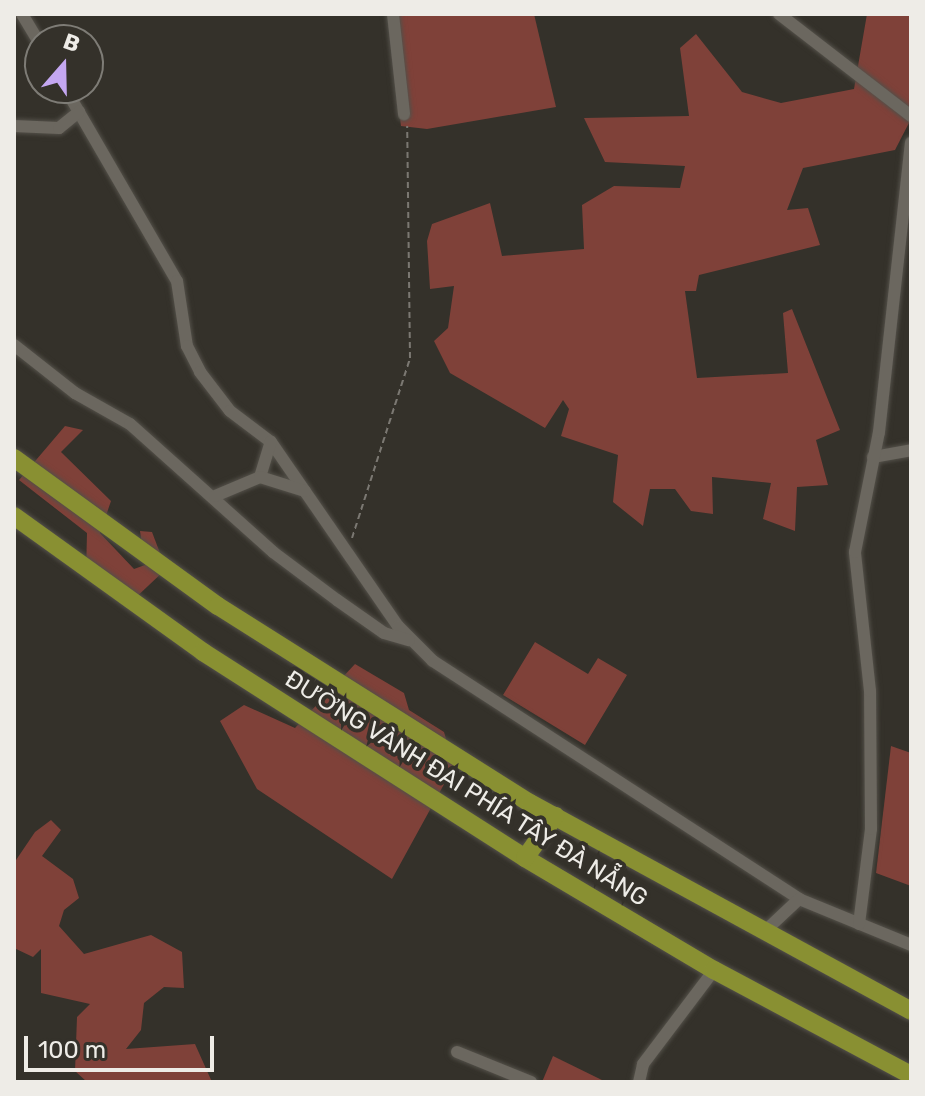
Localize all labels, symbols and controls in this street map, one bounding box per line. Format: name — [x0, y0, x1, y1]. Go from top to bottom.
north arrow — [24, 24, 104, 104]
text: B — [60, 28, 84, 58]
street label: ĐƯỜNG VÀNH ĐAI PHÍA TÂY ĐÀ NẴNG — [278, 664, 654, 914]
scale bar — [28, 1020, 218, 1070]
text: 100 m — [38, 1036, 106, 1064]

